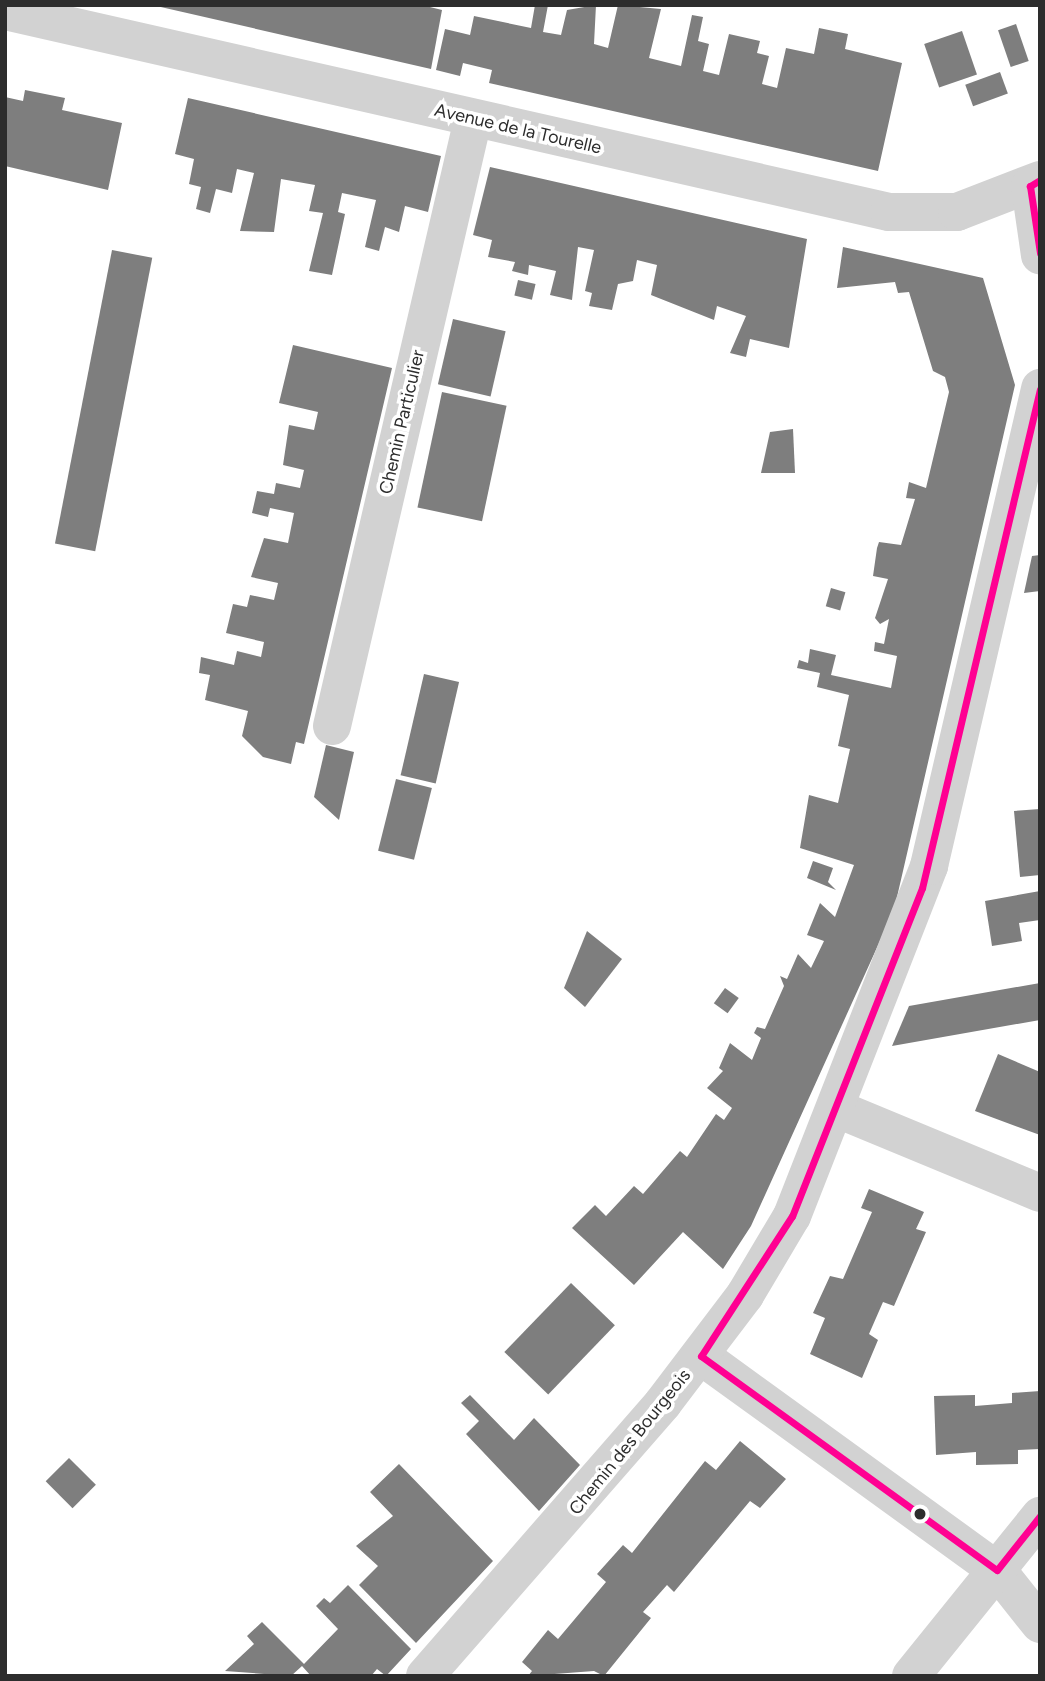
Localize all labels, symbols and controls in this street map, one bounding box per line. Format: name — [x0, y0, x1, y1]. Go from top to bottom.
street label: Avenue de la Tourelle — [432, 99, 604, 159]
street label: Chemin Particulier — [375, 348, 429, 496]
street label: Chemin des Bourgeois — [565, 1365, 695, 1519]
unlabelled marker — [913, 1507, 927, 1521]

